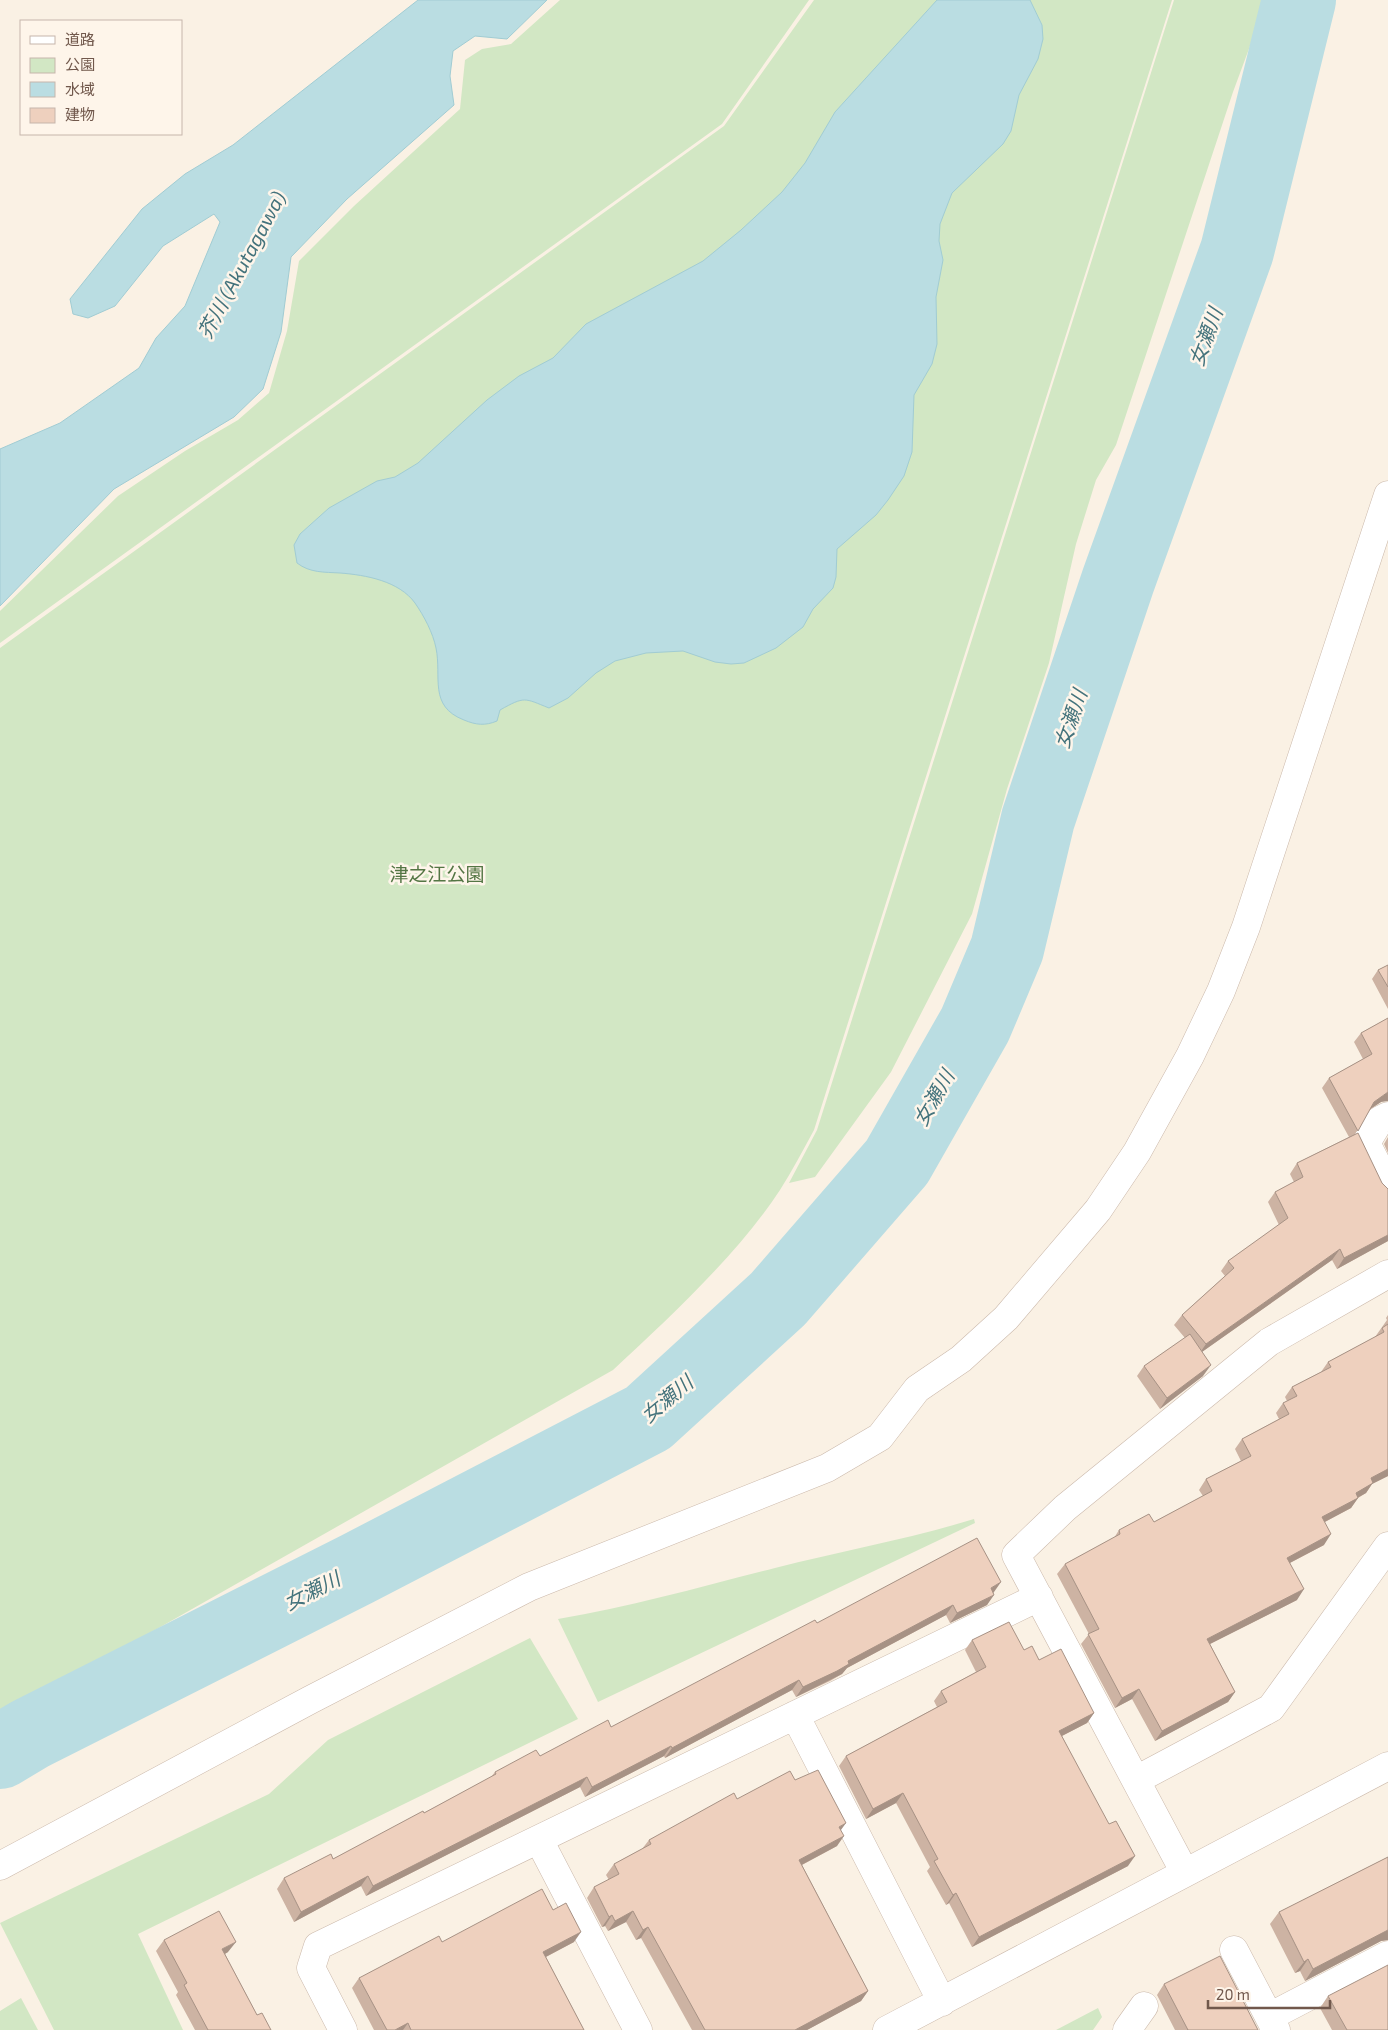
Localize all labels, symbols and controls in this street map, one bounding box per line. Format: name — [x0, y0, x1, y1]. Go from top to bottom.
legend — [20, 20, 182, 135]
text: 道路 — [65, 30, 95, 48]
text: 公園 — [65, 55, 95, 73]
text: 水域 — [65, 80, 95, 98]
text: 建物 — [65, 105, 95, 123]
water label: 芥川 (Akutagawa) — [192, 187, 290, 342]
water label: 女瀬川 — [1184, 302, 1227, 369]
water label: 女瀬川 — [1049, 685, 1092, 751]
park label: 津之江公園 — [389, 862, 485, 885]
water label: 女瀬川 — [908, 1064, 960, 1129]
water label: 女瀬川 — [636, 1368, 699, 1427]
water label: 女瀬川 — [279, 1565, 346, 1614]
scale bar — [1208, 1978, 1330, 2010]
text: 20 m — [1216, 1985, 1250, 2003]

